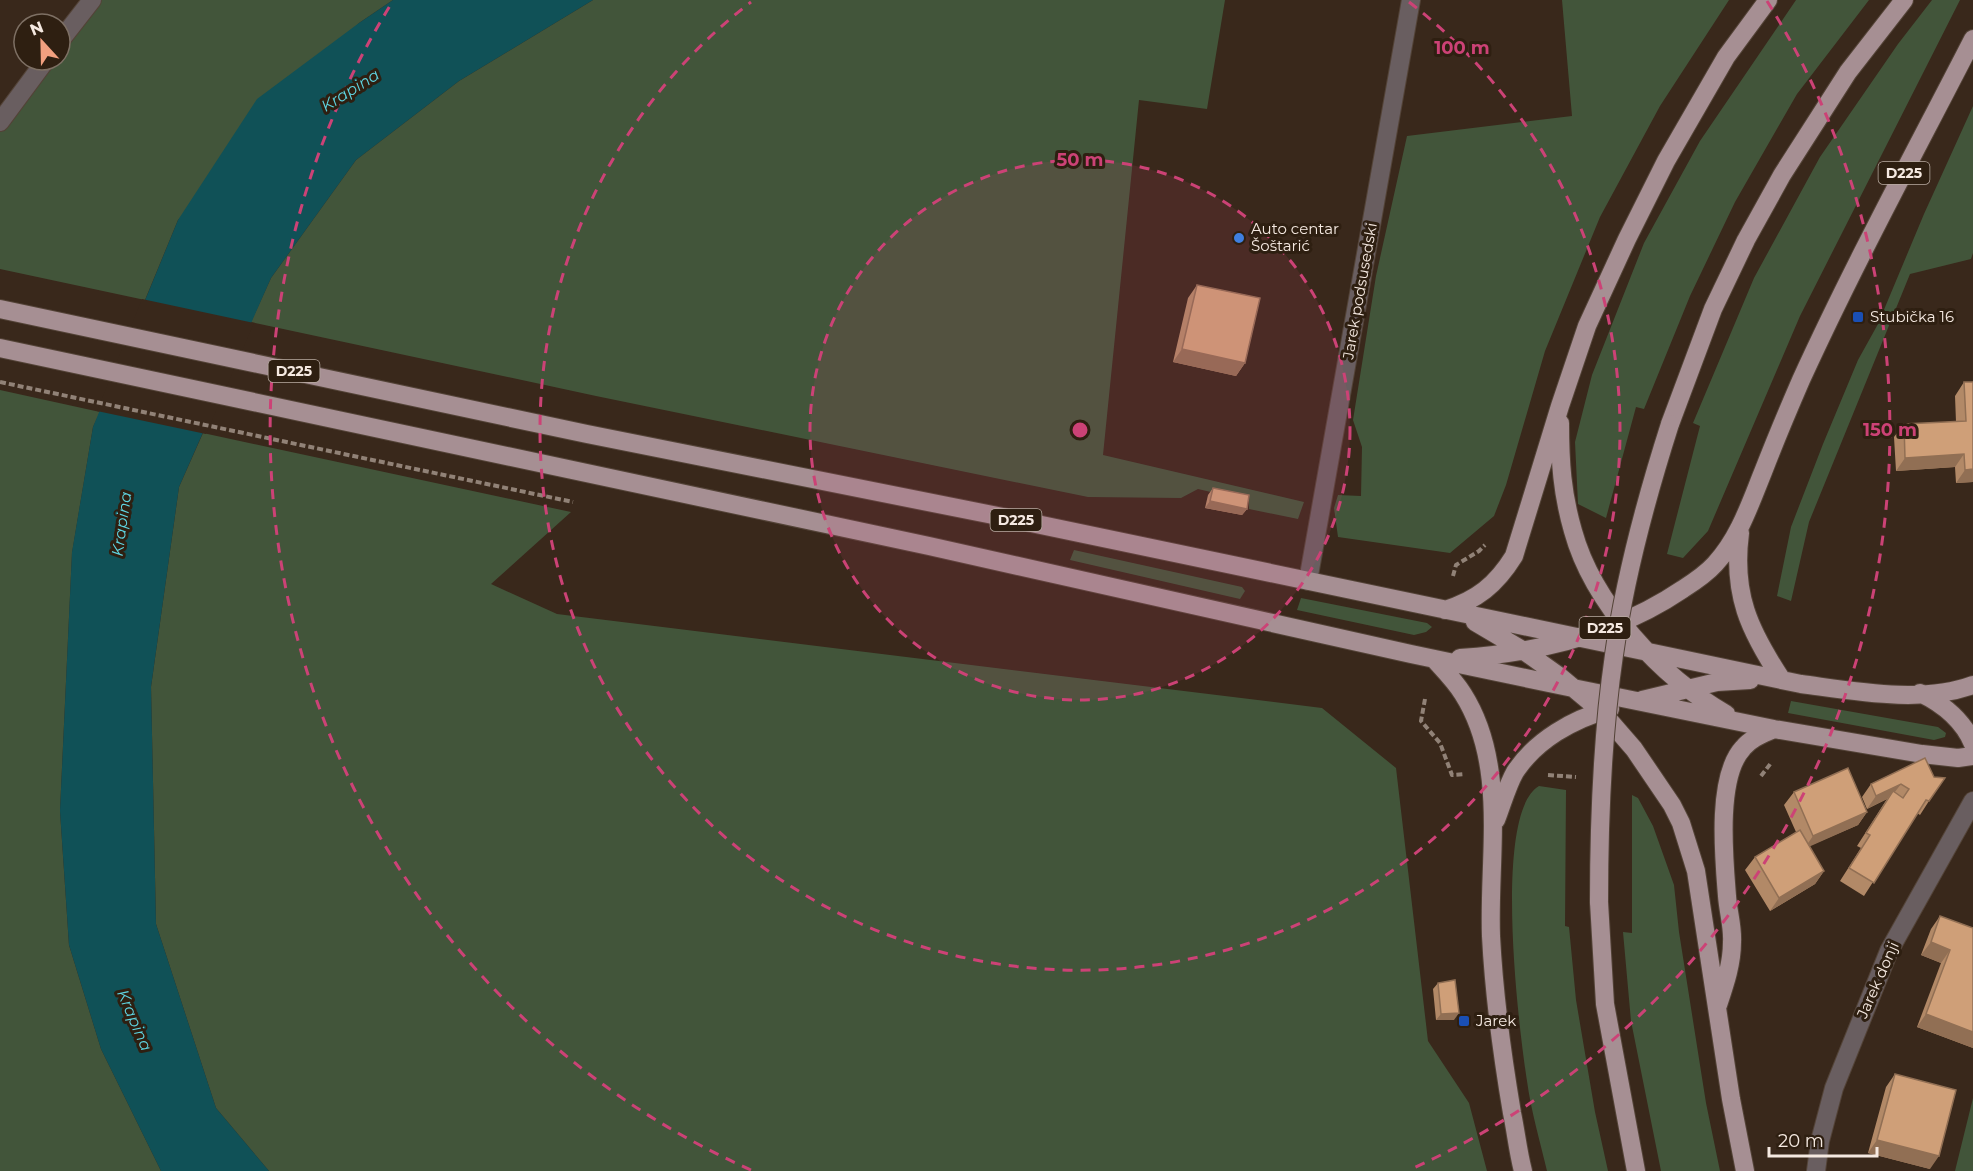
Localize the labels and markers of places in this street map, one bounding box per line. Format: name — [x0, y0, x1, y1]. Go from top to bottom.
place label: Auto centar Šoštarić — [1251, 219, 1339, 255]
marker: Auto centar Šoštarić — [1232, 231, 1246, 245]
place label: Stubička 16 — [1870, 307, 1954, 326]
marker: Stubička 16 — [1851, 310, 1865, 324]
centre of rings — [1070, 420, 1090, 440]
place label: Jarek — [1475, 1011, 1516, 1030]
marker: Jarek — [1457, 1014, 1471, 1028]

